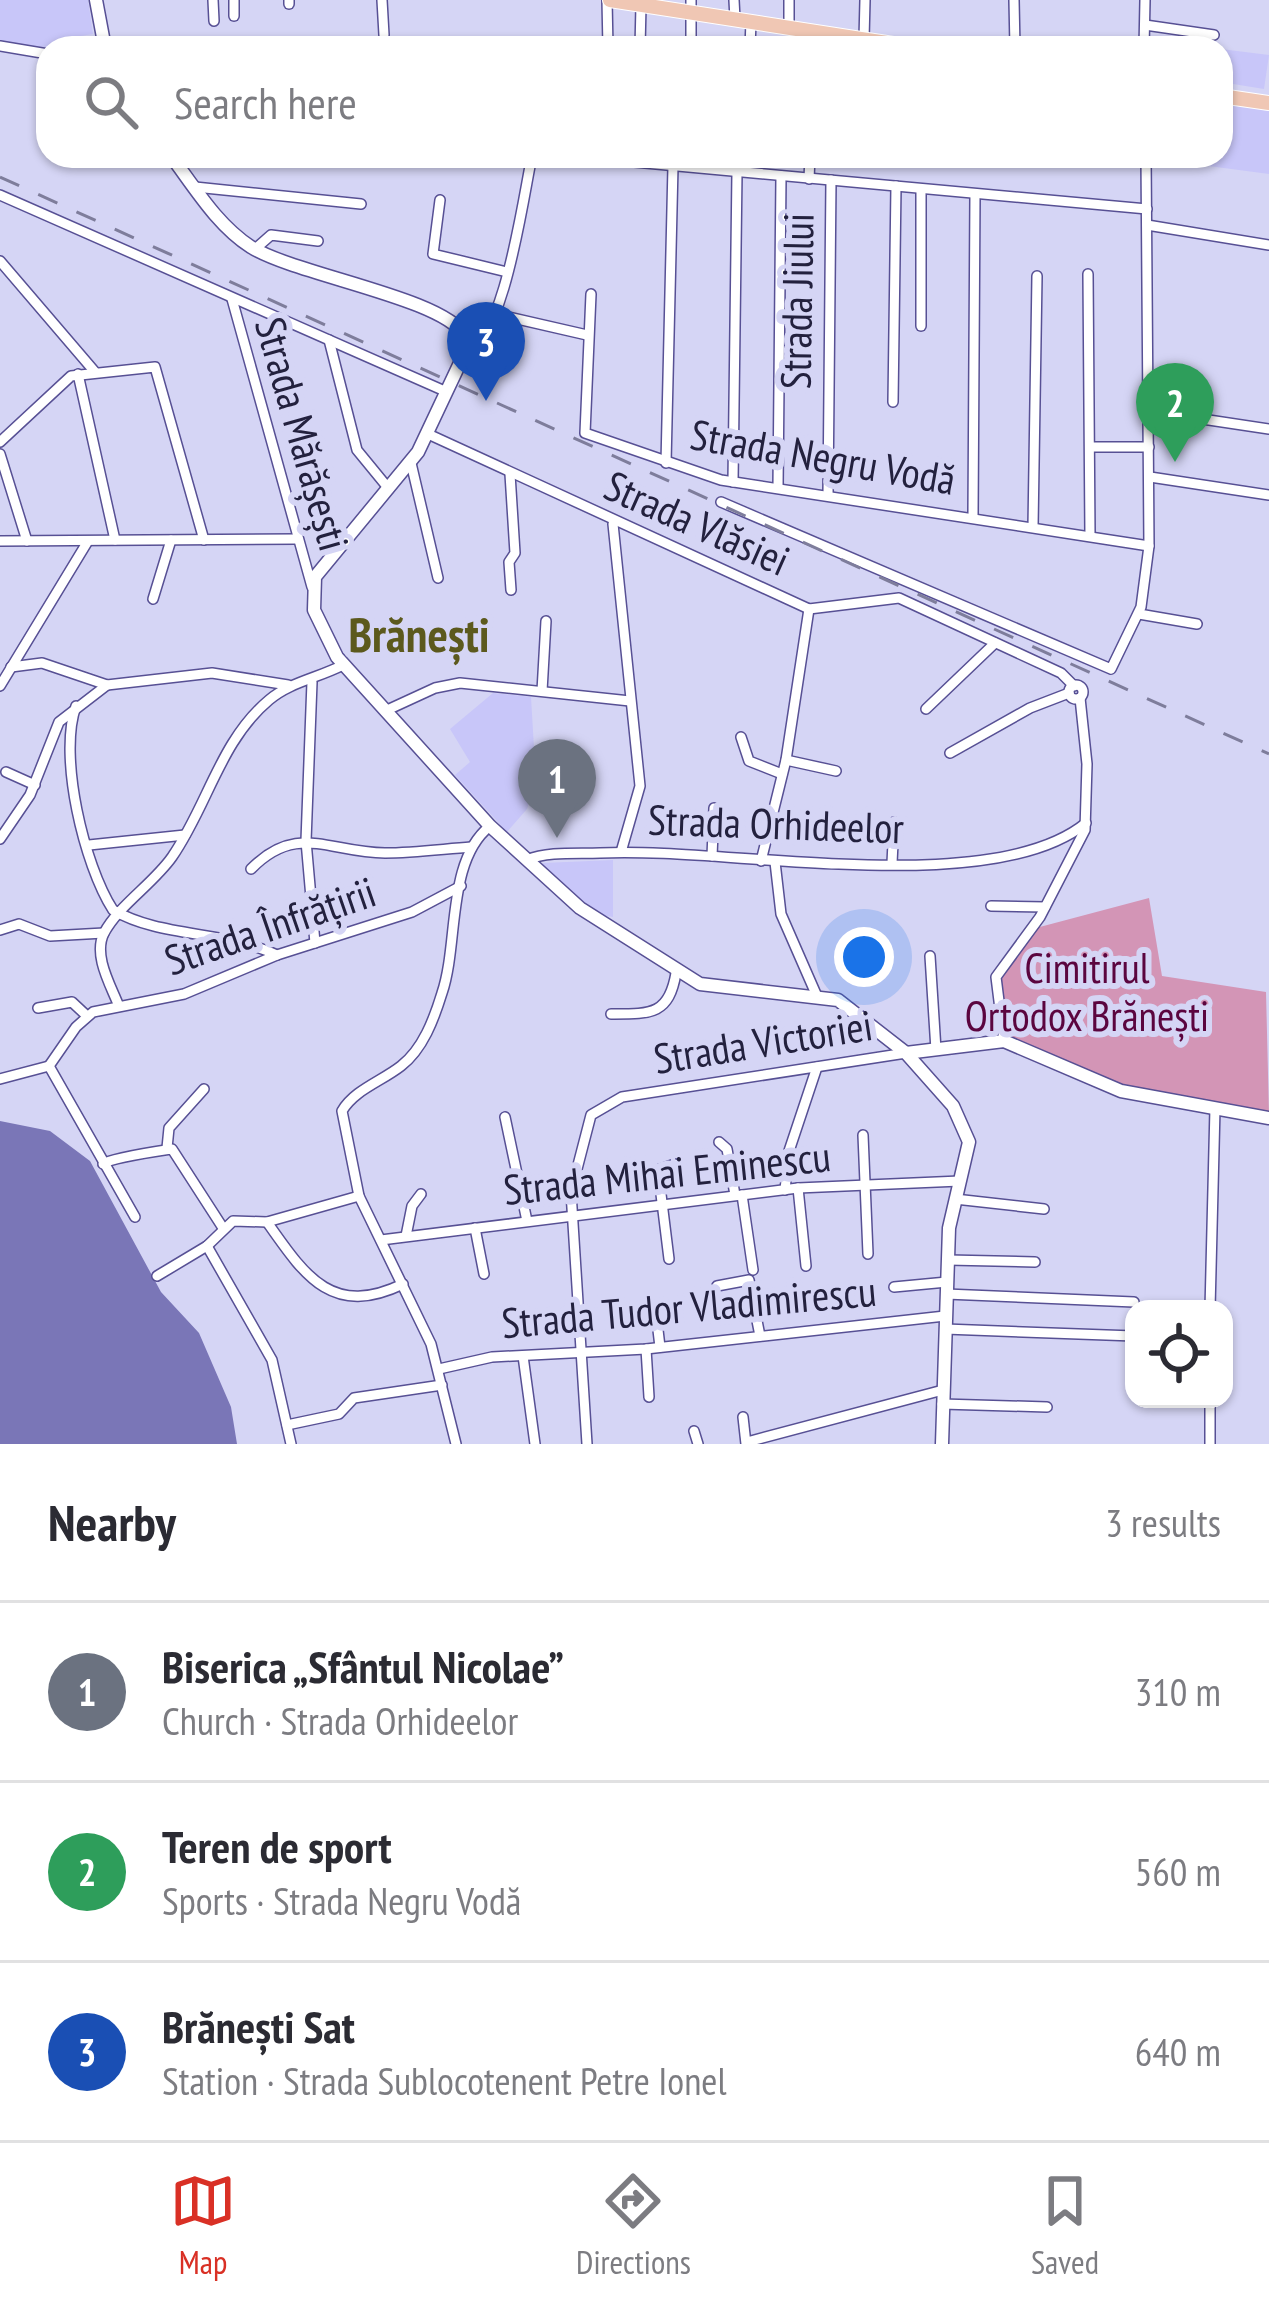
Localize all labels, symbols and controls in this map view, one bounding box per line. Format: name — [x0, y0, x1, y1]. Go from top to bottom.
search box — [36, 36, 1233, 168]
icon: search — [78, 69, 144, 135]
text: Search here — [174, 73, 357, 131]
street label: Strada Jiului — [767, 212, 826, 390]
pin: 3 — [447, 302, 525, 401]
street label: Strada Mărășești — [243, 311, 362, 557]
pin: 2 — [1136, 363, 1214, 462]
street label: Strada Negru Vodă — [687, 406, 960, 507]
street label: Strada Vlăsiei — [596, 457, 798, 588]
district label: Brănești — [348, 603, 490, 666]
pin: 1 — [518, 739, 596, 838]
street label: Strada Orhideelor — [647, 792, 905, 855]
street label: Strada Înfrățirii — [157, 864, 383, 987]
your location — [834, 927, 894, 987]
park label: Cimitirul Ortodox Brănești — [965, 940, 1209, 1043]
street label: Strada Victoriei — [650, 997, 876, 1086]
street label: Strada Mihai Eminescu — [501, 1128, 833, 1217]
street label: Strada Tudor Vladimirescu — [499, 1263, 879, 1350]
map controls — [1125, 1300, 1233, 1408]
button: locate — [1125, 1300, 1233, 1408]
text: Nearby — [48, 1489, 176, 1555]
text: 3 results — [1105, 1497, 1221, 1548]
text: Biserica „Sfântul Nicolae” — [162, 1637, 564, 1695]
text: 1 — [78, 1666, 96, 1717]
text: 310 m — [1135, 1666, 1221, 1717]
text: Church · Strada Orhideelor — [162, 1695, 518, 1746]
text: Teren de sport — [162, 1817, 392, 1875]
text: 2 — [78, 1846, 96, 1897]
text: 560 m — [1135, 1846, 1221, 1897]
text: Sports · Strada Negru Vodă — [162, 1875, 521, 1926]
text: Brănești Sat — [162, 1997, 355, 2055]
text: 3 — [78, 2026, 96, 2077]
text: 640 m — [1135, 2026, 1221, 2077]
text: Station · Strada Sublocotenent Petre Ionel — [162, 2055, 727, 2106]
tab: Map — [170, 2168, 236, 2283]
tab: Directions — [576, 2168, 691, 2283]
tab: Saved — [1031, 2168, 1099, 2283]

